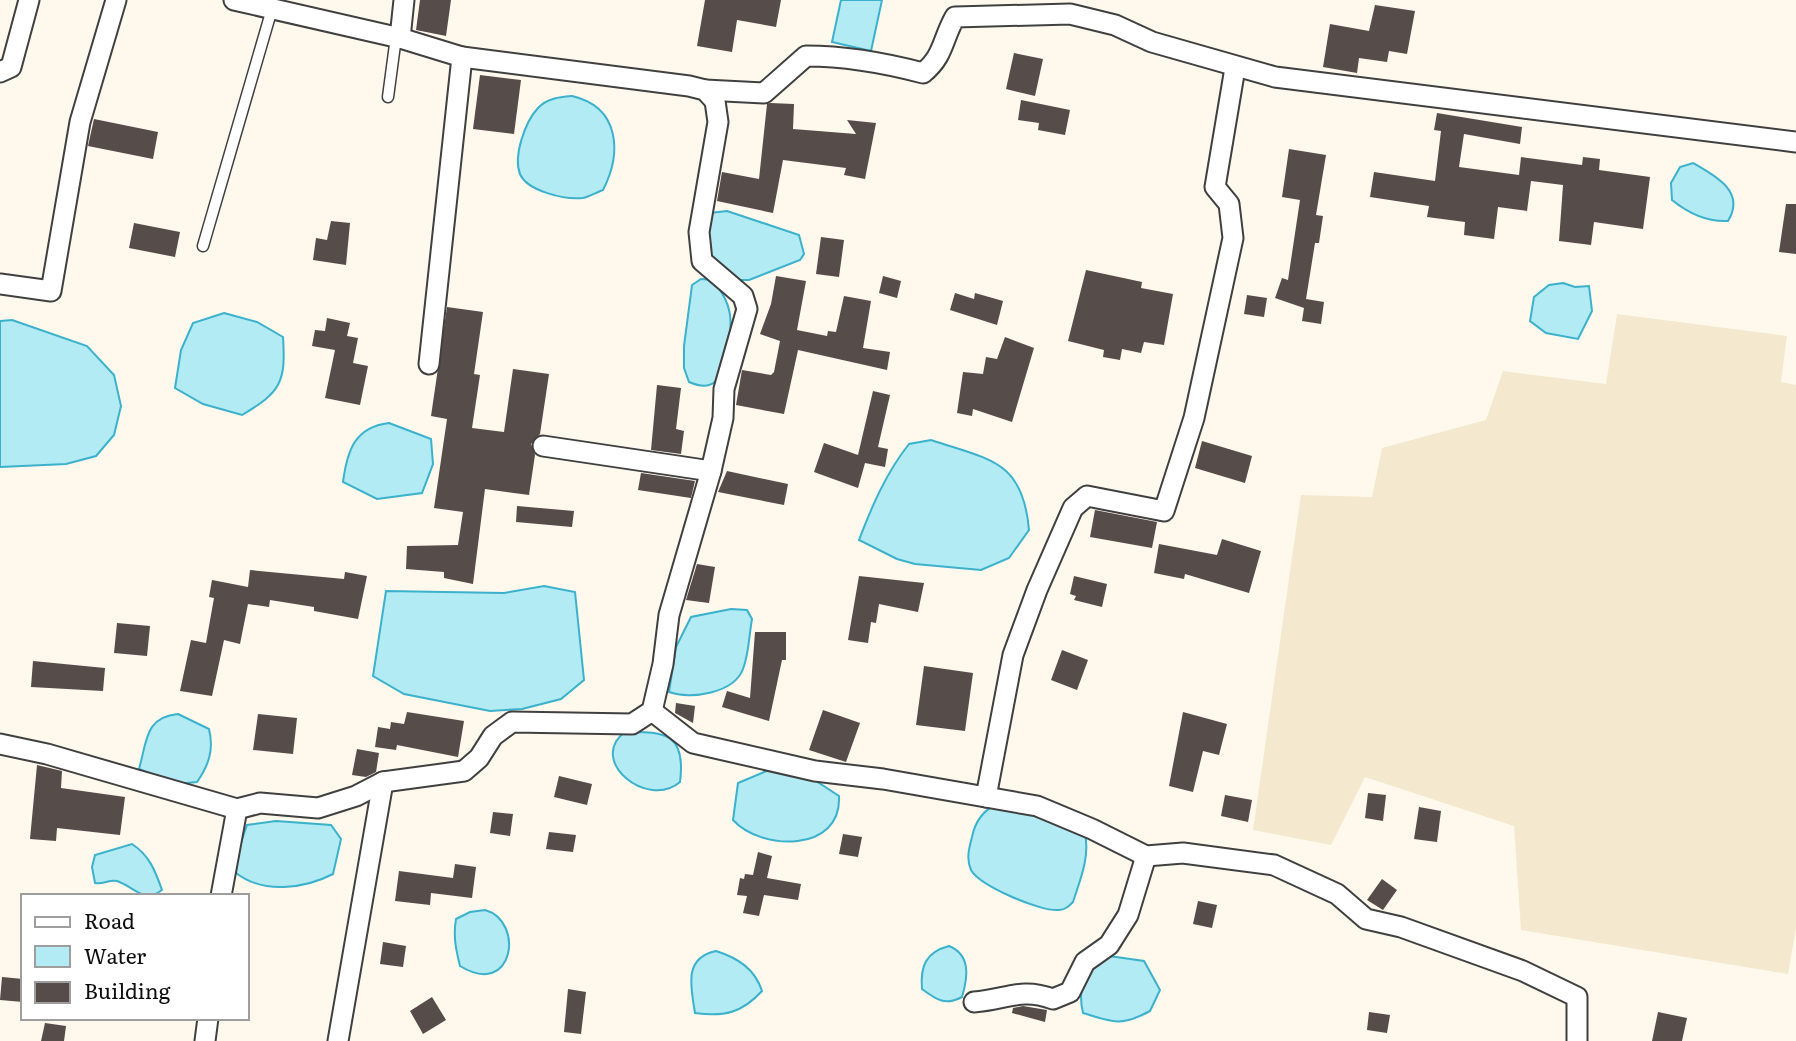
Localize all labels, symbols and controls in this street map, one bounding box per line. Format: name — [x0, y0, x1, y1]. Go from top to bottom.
legend — [21, 894, 248, 1020]
text: Road — [84, 904, 135, 935]
text: Water — [84, 939, 146, 970]
text: Building — [84, 974, 171, 1005]

